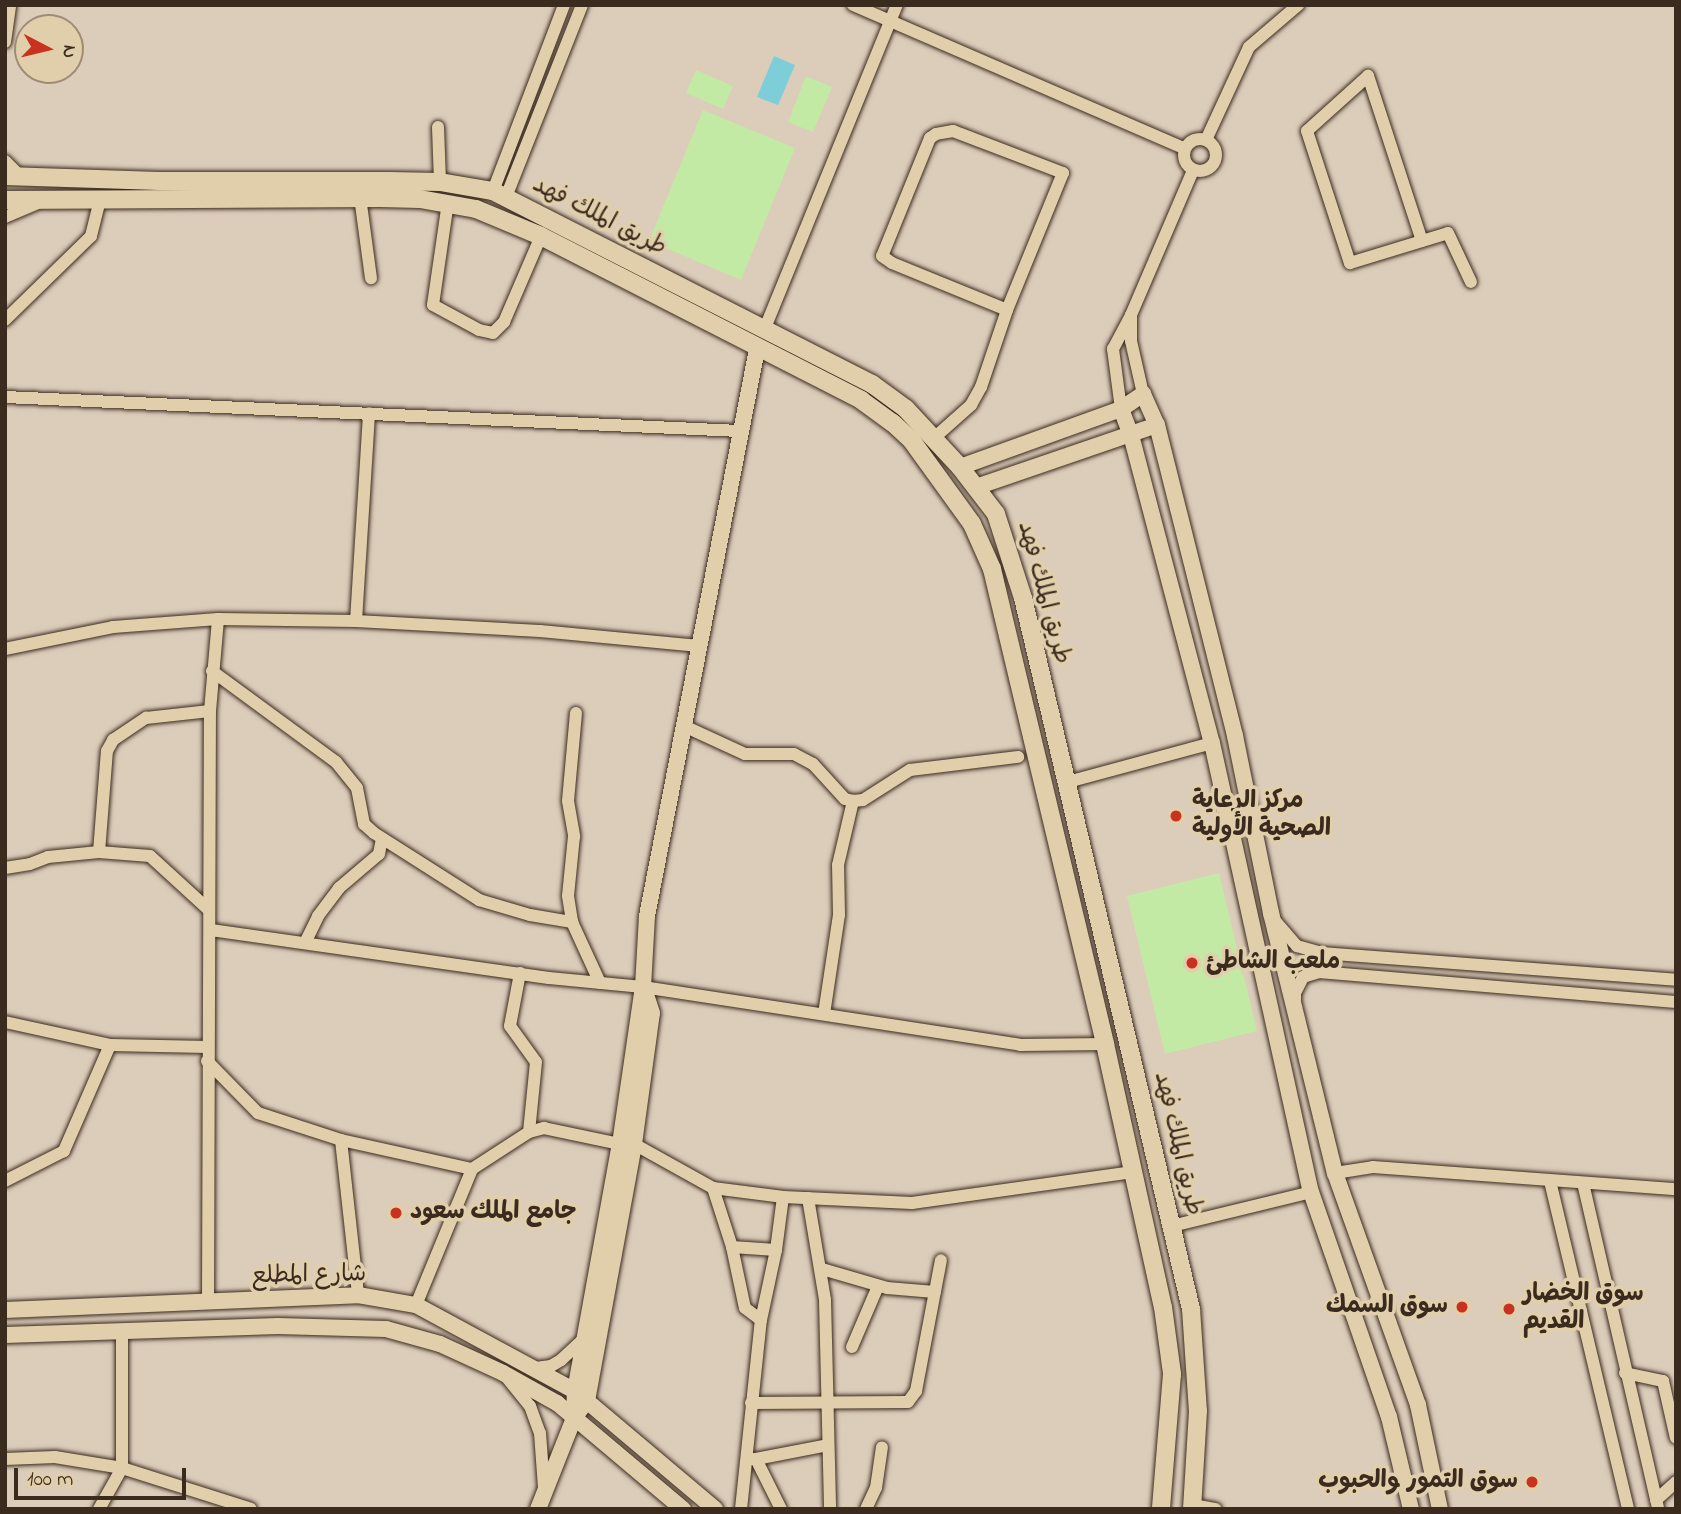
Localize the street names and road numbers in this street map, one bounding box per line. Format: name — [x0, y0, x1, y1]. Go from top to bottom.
street label: طريق الملك فهد — [527, 171, 671, 263]
street label: طريق الملك فهد — [1010, 518, 1076, 668]
street label: طريق الملك فهد — [1146, 1069, 1208, 1219]
street label: شارع المطلع — [252, 1261, 366, 1291]

